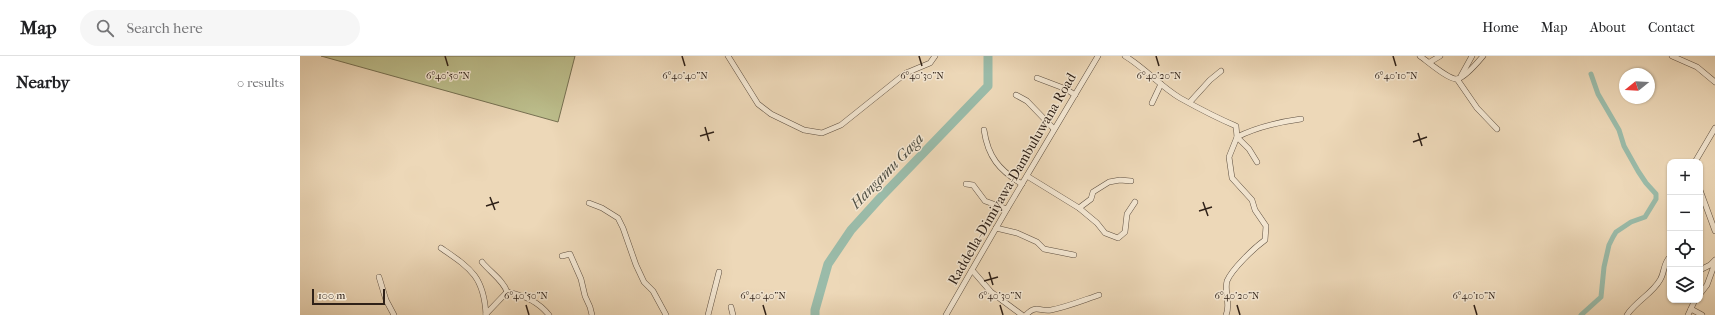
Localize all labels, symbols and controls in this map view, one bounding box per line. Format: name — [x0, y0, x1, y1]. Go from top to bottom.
search box — [80, 10, 360, 46]
text: Map — [20, 17, 56, 39]
icon: search — [94, 17, 116, 39]
text: Search here — [126, 19, 203, 37]
text: Home — [1482, 19, 1519, 36]
text: Map — [1541, 19, 1568, 36]
text: About — [1590, 19, 1626, 36]
text: Contact — [1648, 19, 1695, 36]
north arrow — [1619, 68, 1655, 104]
text: 6°40'50"N — [426, 70, 470, 82]
text: 6°40'40"N — [662, 70, 708, 82]
text: 6°40'30"N — [900, 70, 944, 82]
street label: Raddella-Dimiyawa-Dambuluwana Road — [944, 70, 1080, 288]
text: 6°40'20"N — [1137, 70, 1182, 82]
text: 6°40'10"N — [1374, 70, 1418, 82]
text: Nearby — [16, 72, 70, 92]
text: 0 results — [237, 75, 284, 90]
water label: Hangamu Gaga — [846, 130, 928, 213]
map controls — [1667, 159, 1703, 303]
button: + — [1667, 159, 1703, 195]
button: − — [1667, 195, 1703, 231]
button: locate — [1667, 231, 1703, 267]
button: layers — [1667, 267, 1703, 303]
scale bar — [312, 287, 385, 306]
text: 100 m — [318, 289, 346, 302]
text: 6°40'50"N — [504, 290, 548, 302]
text: 6°40'40"N — [740, 290, 786, 302]
text: 6°40'30"N — [978, 290, 1022, 302]
text: 6°40'20"N — [1215, 290, 1260, 302]
text: 6°40'10"N — [1452, 290, 1496, 302]

